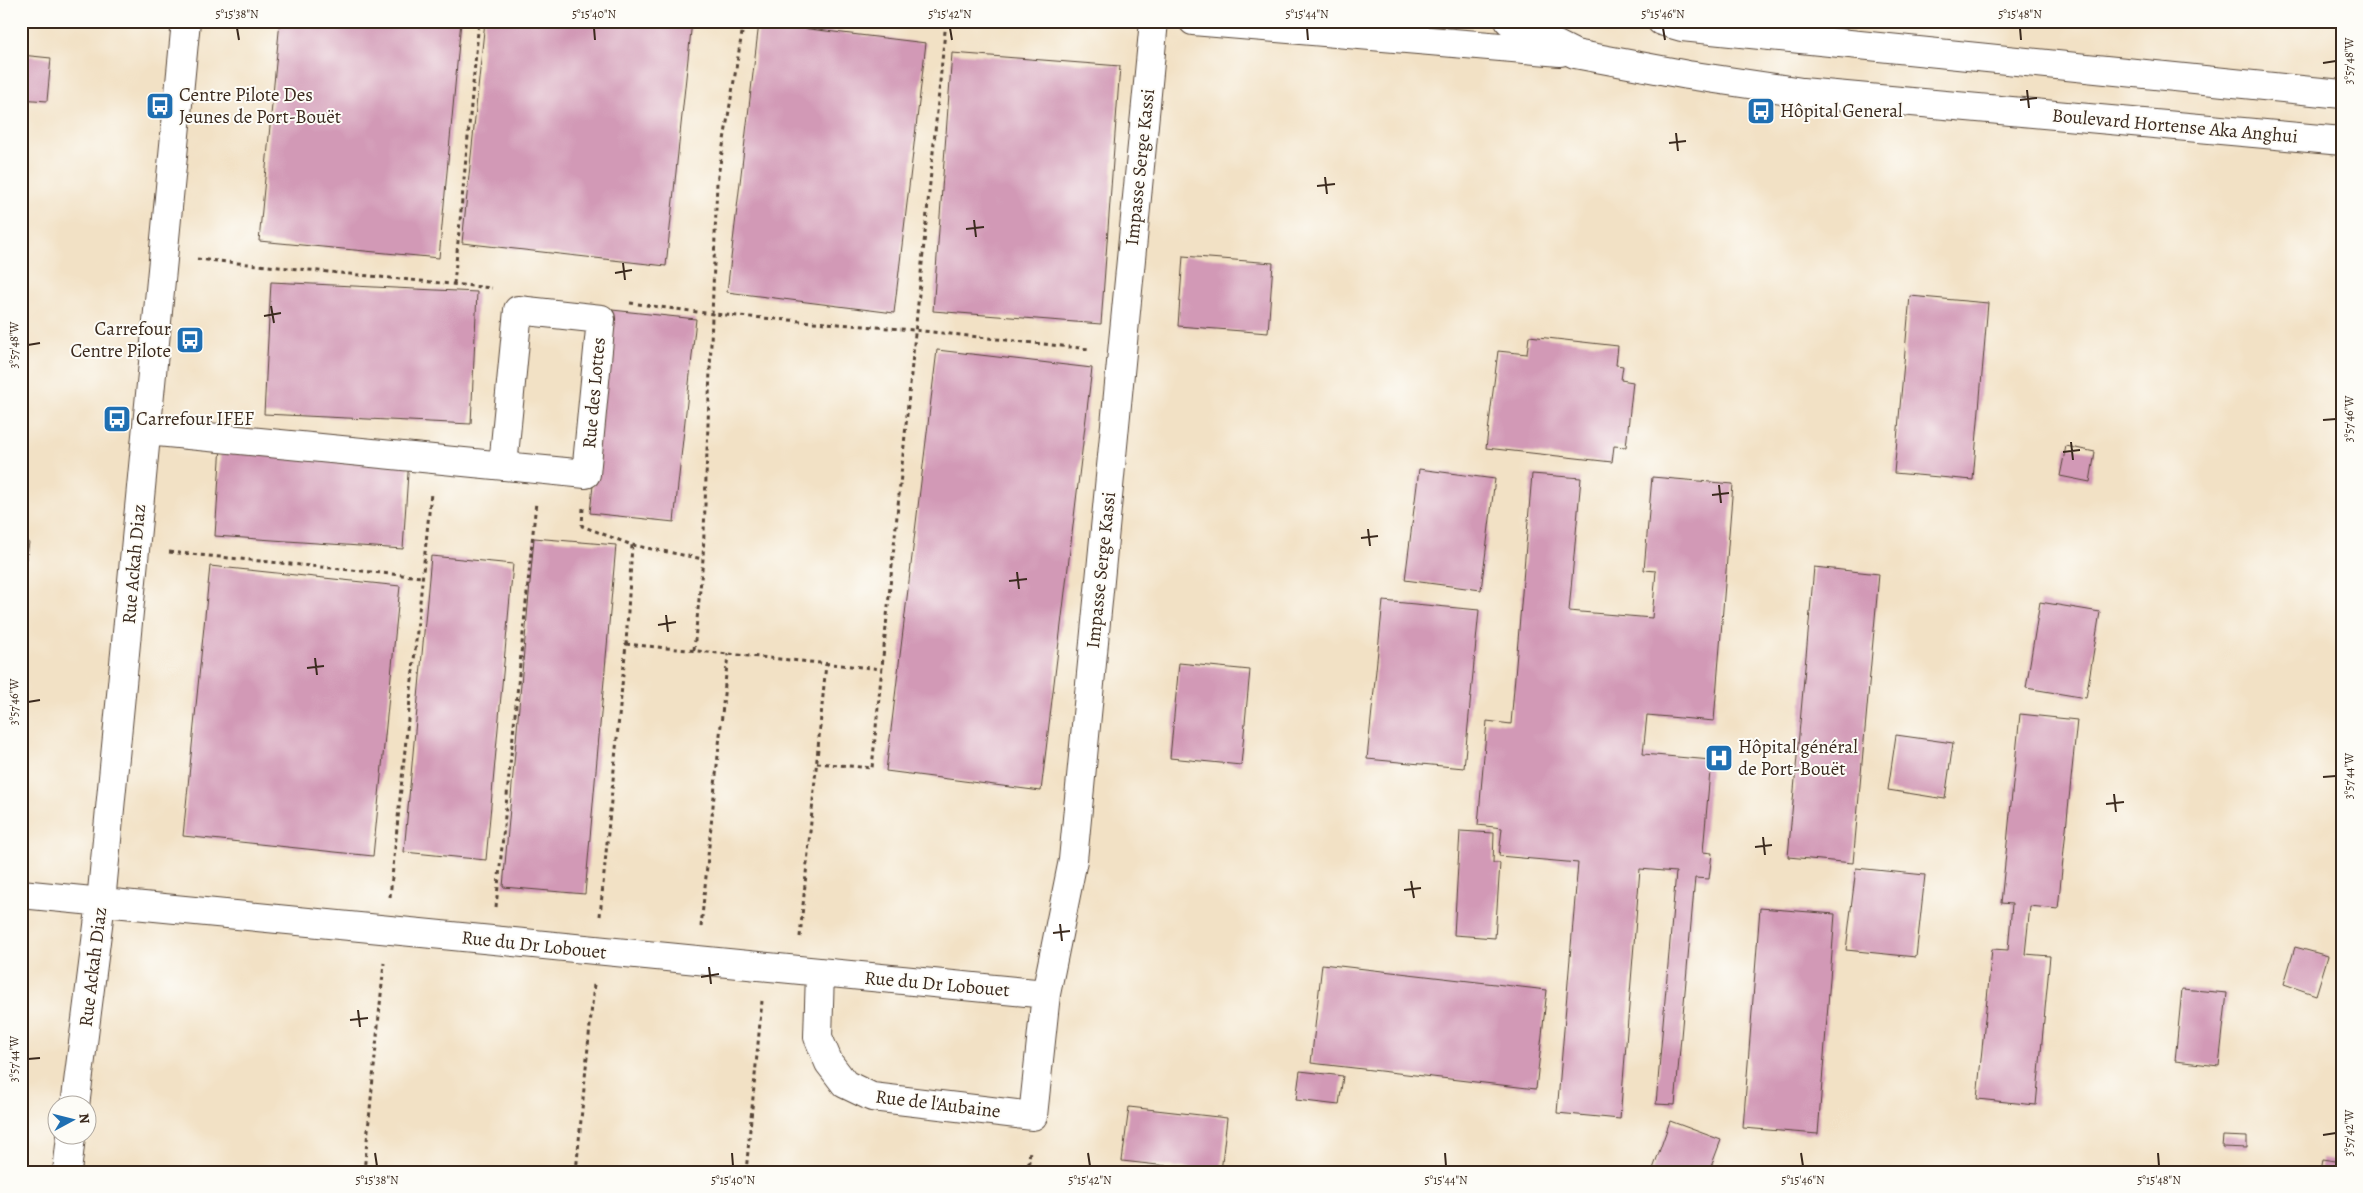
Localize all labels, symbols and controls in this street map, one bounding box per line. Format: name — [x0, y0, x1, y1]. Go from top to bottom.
text: 5°15'38"N — [215, 6, 259, 22]
text: 5°15'40"N — [572, 6, 616, 22]
text: 5°15'42"N — [928, 6, 972, 22]
text: 5°15'44"N — [1285, 6, 1329, 22]
text: 5°15'46"N — [1641, 6, 1685, 22]
text: 5°15'48"N — [1998, 6, 2042, 22]
text: 3°57'48"W — [2341, 37, 2357, 84]
place label: Centre Pilote Des Jeunes de Port-Bouët — [179, 82, 341, 130]
street label: Impasse Serge Kassi — [1119, 87, 1161, 247]
bus stop icon: Centre Pilote Des Jeunes de Port-Bouët — [145, 91, 175, 121]
bus stop icon: Hôpital General — [1746, 96, 1776, 126]
place label: Hôpital General — [1780, 98, 1903, 124]
street label: Boulevard Hortense Aka Anghui — [2051, 102, 2299, 150]
place label: Carrefour Centre Pilote — [70, 316, 171, 364]
text: 3°57'48"W — [6, 321, 22, 368]
bus stop icon: Carrefour Centre Pilote — [175, 325, 205, 355]
street label: Rue des Lottes — [576, 336, 612, 450]
text: 3°57'46"W — [2341, 395, 2357, 442]
bus stop icon: Carrefour IFEF — [102, 404, 132, 434]
place label: Carrefour IFEF — [136, 406, 254, 432]
street label: Impasse Serge Kassi — [1080, 490, 1122, 650]
street label: Rue Ackah Diaz — [116, 503, 152, 625]
text: 3°57'46"W — [6, 678, 22, 725]
place label: Hôpital général de Port-Bouët — [1738, 734, 1858, 782]
hospital icon: Hôpital général de Port-Bouët — [1704, 743, 1734, 773]
text: 3°57'44"W — [2341, 752, 2357, 799]
street label: Rue Ackah Diaz — [73, 906, 113, 1028]
street label: Rue du Dr Lobouet — [460, 924, 608, 966]
street label: Rue du Dr Lobouet — [863, 965, 1011, 1003]
text: 3°57'44"W — [6, 1035, 22, 1082]
street label: Rue de l'Aubaine — [874, 1083, 1002, 1125]
north arrow — [48, 1096, 98, 1146]
text: 3°57'42"W — [2341, 1109, 2357, 1156]
text: N — [74, 1112, 94, 1125]
text: 5°15'38"N — [355, 1172, 399, 1188]
text: 5°15'40"N — [711, 1172, 755, 1188]
text: 5°15'42"N — [1068, 1172, 1112, 1188]
text: 5°15'44"N — [1424, 1172, 1468, 1188]
text: 5°15'46"N — [1781, 1172, 1825, 1188]
text: 5°15'48"N — [2137, 1172, 2181, 1188]

